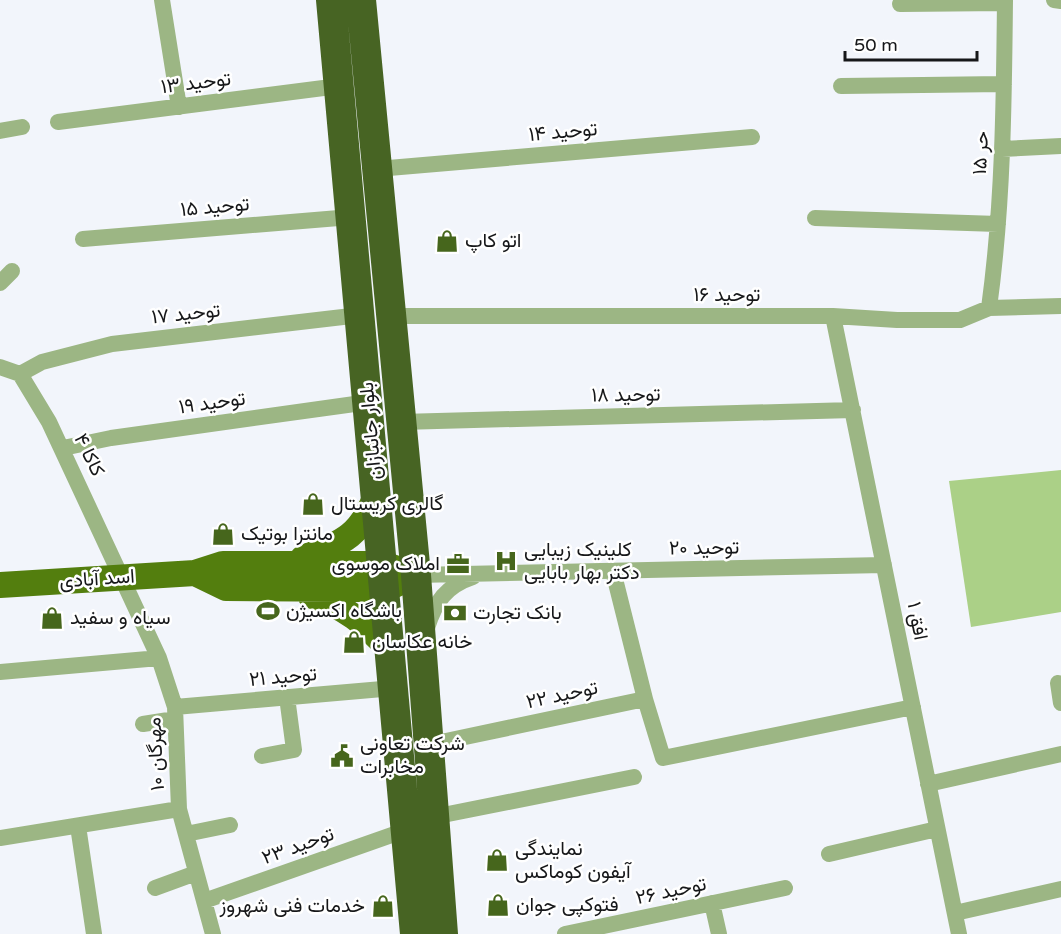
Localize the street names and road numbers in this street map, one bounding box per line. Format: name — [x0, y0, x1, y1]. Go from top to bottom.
street label: توحید ۱۳ — [160, 67, 232, 99]
street label: توحید ۱۴ — [528, 117, 598, 147]
street label: حر ۱۵ — [968, 130, 994, 176]
street label: توحید ۱۵ — [180, 192, 250, 222]
street label: توحید ۱۶ — [693, 283, 761, 307]
street label: توحید ۱۷ — [150, 298, 222, 330]
street label: بلوار جانبازان — [355, 381, 387, 481]
street label: توحید ۱۸ — [591, 382, 661, 408]
street label: توحید ۱۹ — [177, 386, 247, 420]
street label: کاکا ۴ — [68, 430, 110, 481]
street label: توحید ۲۰ — [669, 535, 739, 561]
street label: اسد آبادی — [58, 564, 136, 594]
street label: افق ۱ — [902, 600, 932, 642]
street label: توحید ۲۱ — [248, 662, 318, 692]
street label: توحید ۲۲ — [524, 676, 600, 714]
street label: مهرگان ۱۰ — [142, 717, 170, 791]
street label: توحید ۲۳ — [259, 822, 337, 870]
street label: توحید ۲۶ — [633, 872, 709, 910]

